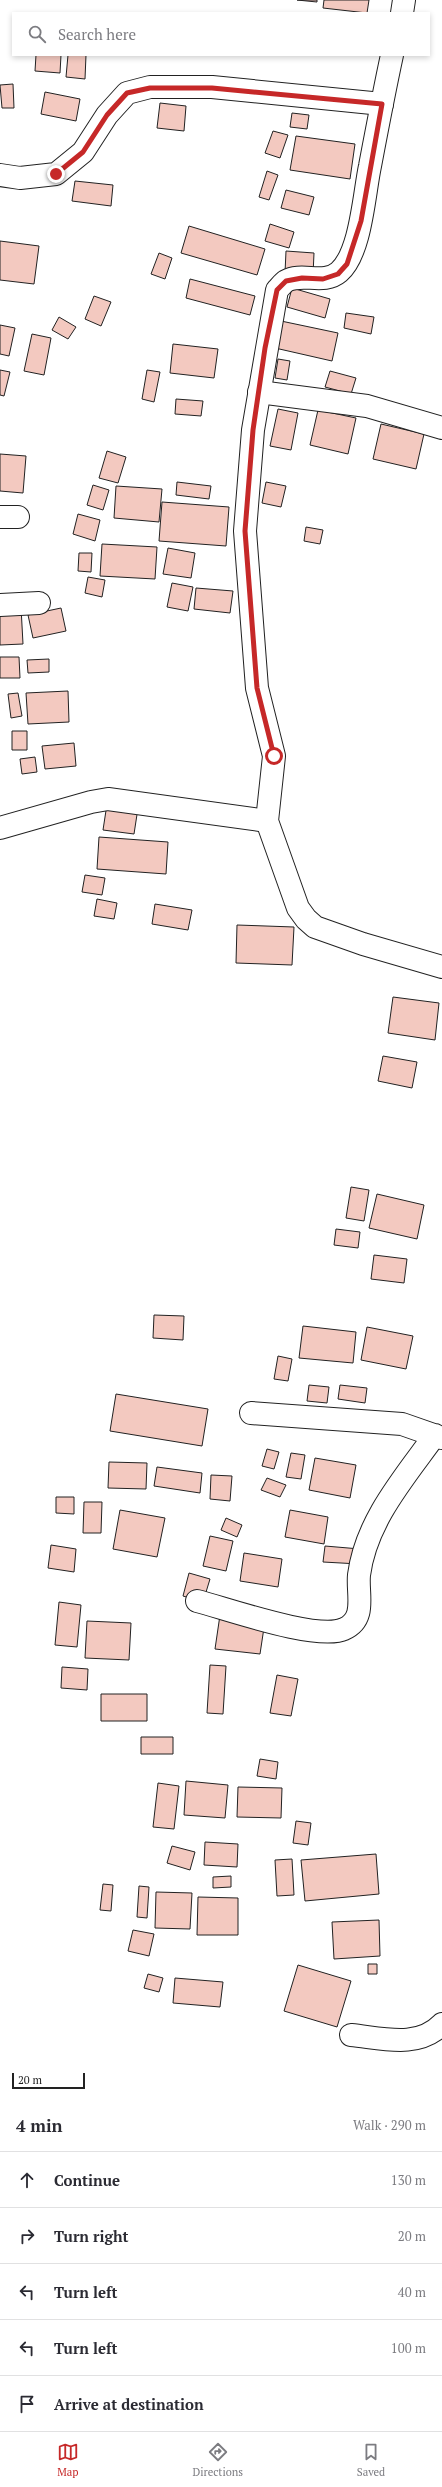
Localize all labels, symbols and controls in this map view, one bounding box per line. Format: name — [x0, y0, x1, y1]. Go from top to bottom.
search box — [12, 12, 430, 56]
icon: search — [26, 23, 48, 45]
text: Search here — [58, 24, 136, 44]
route end — [47, 165, 65, 183]
route start — [265, 747, 283, 765]
scale bar — [12, 2071, 85, 2090]
text: 20 m — [18, 2073, 42, 2087]
text: 4 min — [16, 2114, 63, 2137]
text: Walk · 290 m — [353, 2116, 426, 2134]
icon: ahead — [16, 2169, 38, 2191]
text: Continue — [54, 2170, 120, 2190]
text: 130 m — [391, 2171, 426, 2189]
icon: right — [16, 2225, 38, 2247]
text: Turn right — [54, 2226, 129, 2246]
text: 20 m — [398, 2227, 426, 2245]
icon: left — [16, 2281, 38, 2303]
text: Turn left — [54, 2282, 118, 2302]
text: 40 m — [398, 2283, 426, 2301]
icon: left — [16, 2337, 38, 2359]
text: Turn left — [54, 2338, 118, 2358]
text: 100 m — [391, 2339, 426, 2357]
icon: arrive — [16, 2393, 38, 2415]
text: Arrive at destination — [54, 2394, 204, 2414]
tab: Map — [57, 2441, 79, 2479]
tab: Directions — [192, 2441, 243, 2479]
tab: Saved — [357, 2441, 385, 2479]

